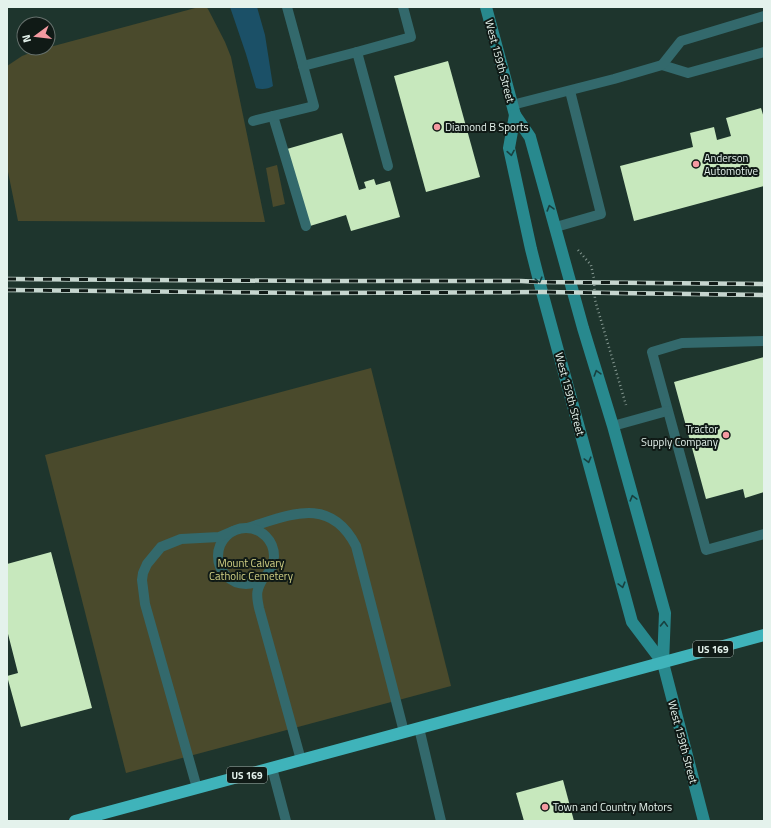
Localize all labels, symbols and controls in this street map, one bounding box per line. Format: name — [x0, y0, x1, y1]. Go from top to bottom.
north arrow — [16, 16, 56, 56]
street label: West 159th Street — [481, 18, 519, 104]
text: N — [18, 33, 35, 44]
place label: Diamond B Sports — [445, 119, 529, 135]
marker: Diamond B Sports — [432, 122, 442, 132]
one-way arrow — [506, 150, 515, 157]
place label: Anderson Automotive — [704, 150, 758, 179]
marker: Anderson Automotive — [691, 159, 701, 169]
one-way arrow — [546, 205, 555, 212]
one-way arrow — [534, 276, 543, 283]
street label: West 159th Street — [551, 351, 589, 437]
one-way arrow — [593, 370, 602, 377]
place label: Tractor Supply Company — [641, 421, 719, 450]
marker: Tractor Supply Company — [721, 430, 731, 440]
one-way arrow — [583, 456, 592, 463]
one-way arrow — [629, 495, 638, 502]
park label: Mount Calvary Catholic Cemetery — [209, 555, 294, 584]
one-way arrow — [618, 582, 626, 588]
one-way arrow — [660, 621, 668, 627]
road number: US 169 — [693, 641, 733, 657]
street label: West 159th Street — [664, 699, 702, 785]
road number: US 169 — [227, 767, 267, 783]
place label: Town and Country Motors — [553, 799, 672, 815]
marker: Town and Country Motors — [540, 802, 550, 812]

